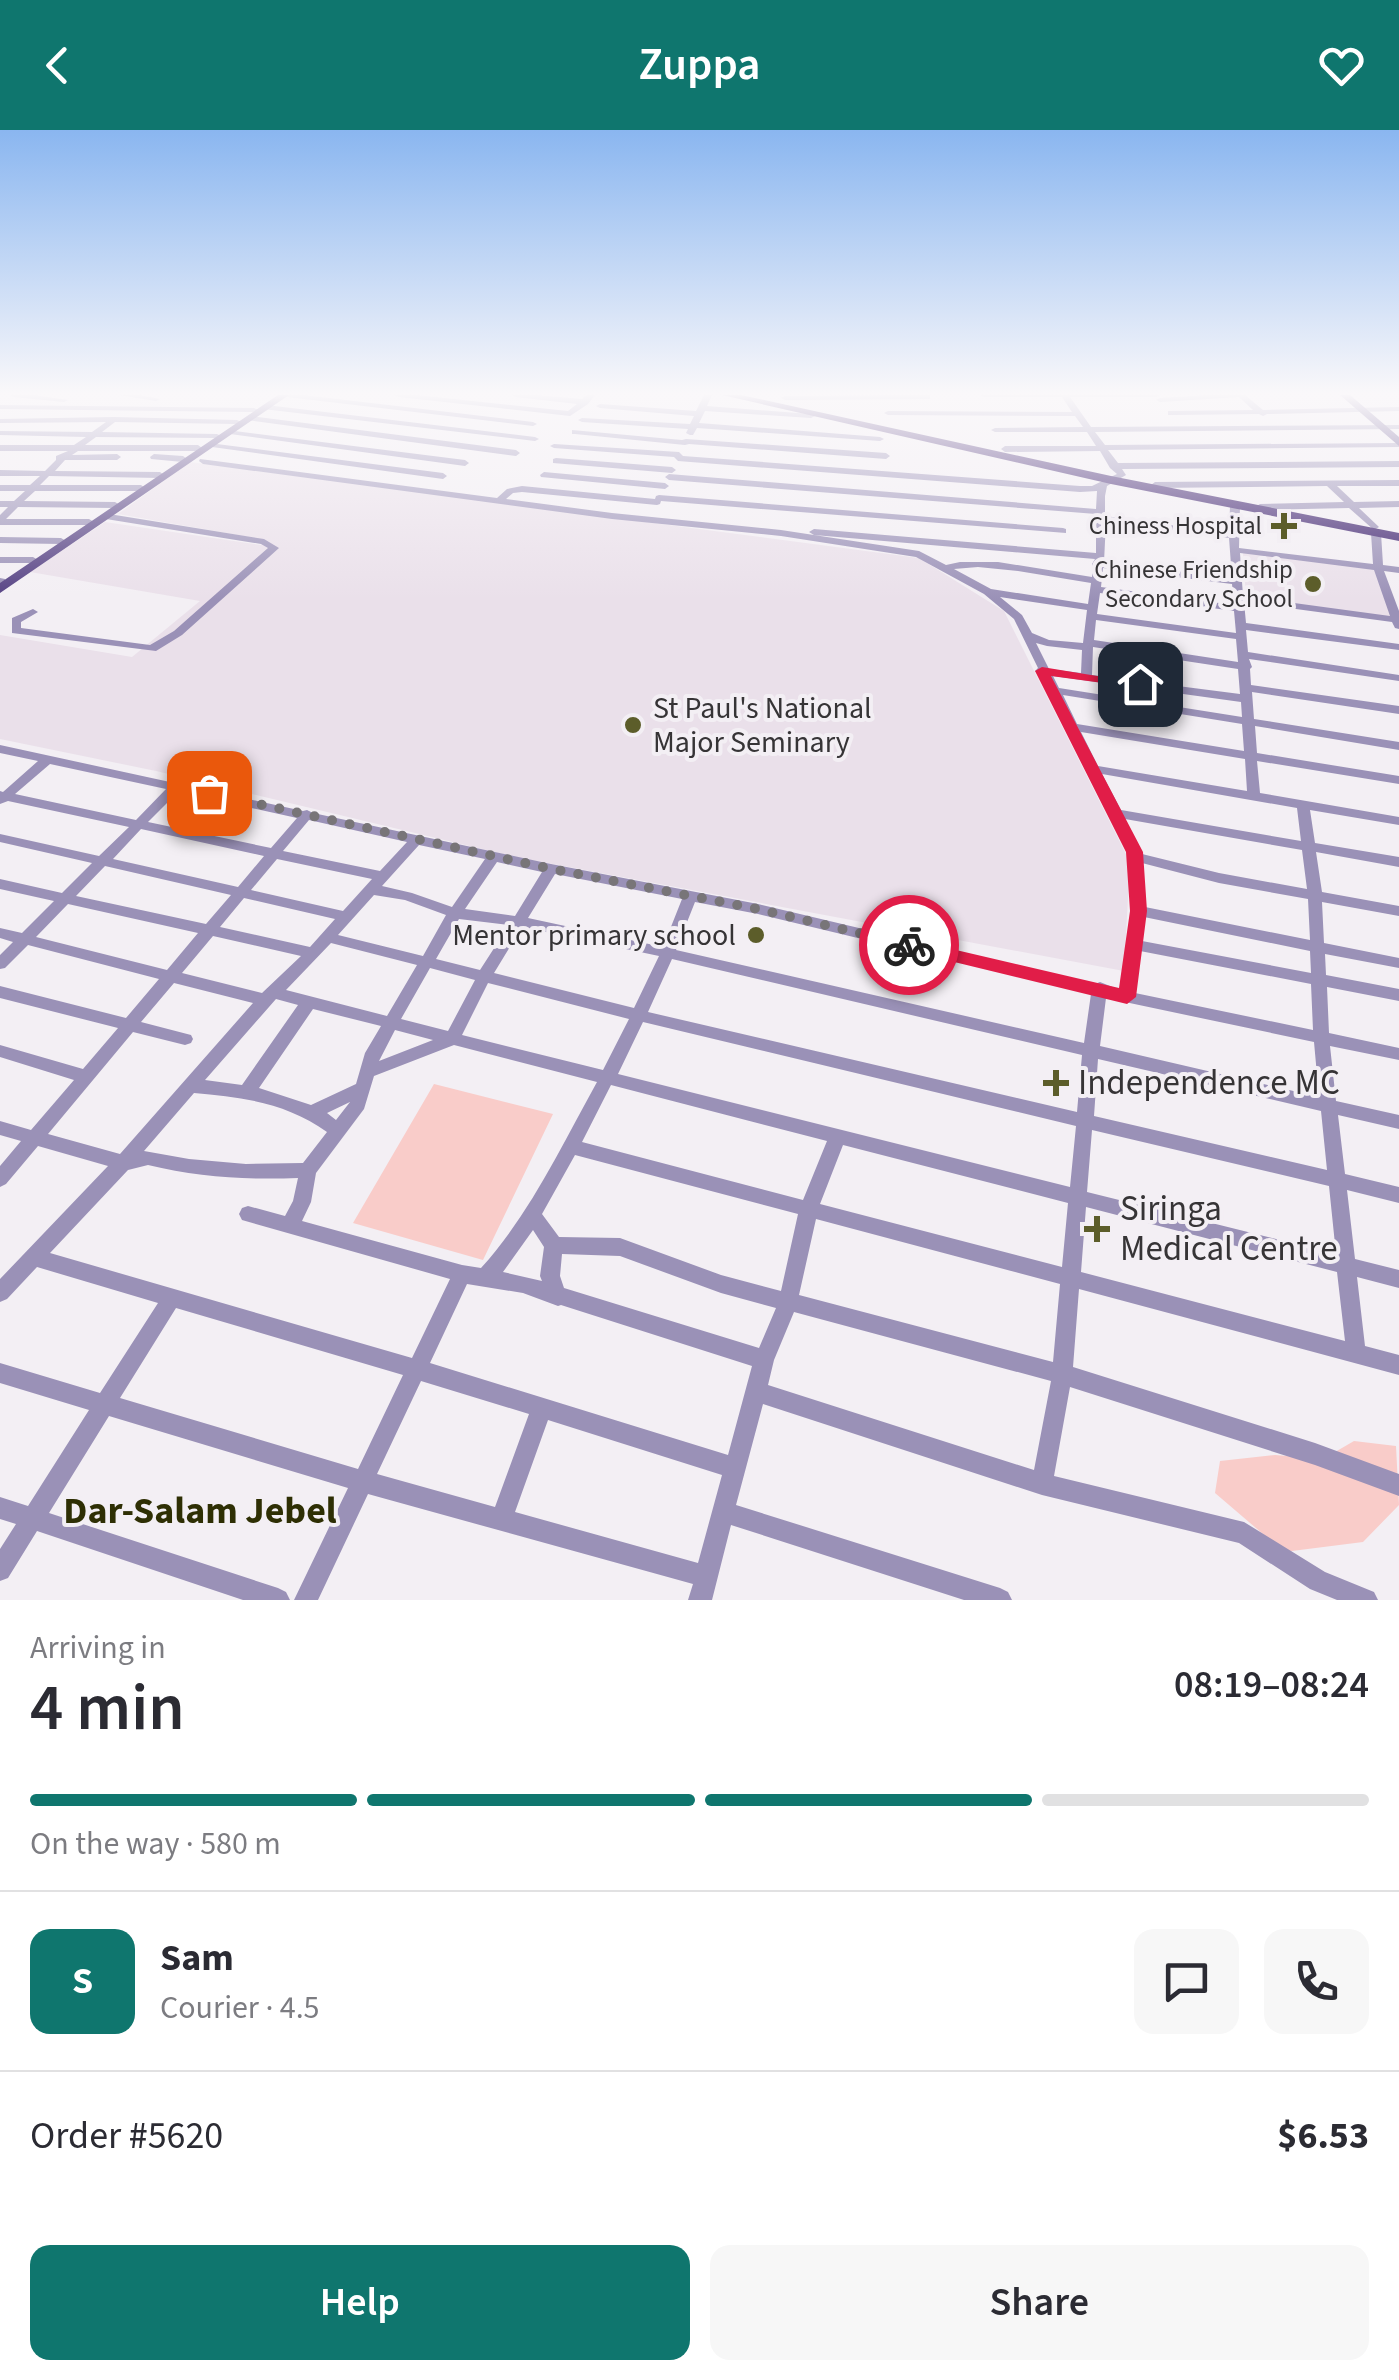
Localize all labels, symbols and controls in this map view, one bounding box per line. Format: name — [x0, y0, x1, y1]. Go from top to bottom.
text: Zuppa — [639, 33, 760, 97]
icon: back — [30, 38, 85, 93]
icon: heart — [1314, 38, 1369, 93]
place label: Chiness Hospital — [1089, 508, 1262, 544]
marker: Chiness Hospital — [1271, 513, 1297, 539]
place label: Chinese Friendship Secondary School — [1094, 552, 1293, 617]
marker: Chinese Friendship Secondary School — [1302, 573, 1324, 595]
pin — [1098, 642, 1183, 727]
icon: home — [1113, 657, 1168, 712]
place label: St Paul's National Major Seminary — [653, 687, 872, 764]
marker: St Paul's National Major Seminary — [622, 714, 644, 736]
pin — [167, 751, 252, 836]
icon: bag — [182, 766, 237, 821]
courier — [859, 895, 959, 995]
place label: Mentor primary school — [452, 914, 736, 957]
icon: bike — [882, 918, 937, 973]
marker: Mentor primary school — [745, 924, 767, 946]
place label: Independence MC — [1078, 1058, 1340, 1108]
marker: Independence MC — [1043, 1070, 1069, 1096]
place label: Siringa Medical Centre — [1120, 1184, 1338, 1274]
marker: Siringa Medical Centre — [1084, 1216, 1110, 1242]
district label: Dar-Salam Jebel — [63, 1484, 337, 1538]
text: Arriving in — [30, 1625, 166, 1671]
text: 08:19–08:24 — [1174, 1658, 1369, 1712]
text: 4 min — [30, 1662, 185, 1755]
text: On the way · 580 m — [30, 1821, 281, 1867]
button: chat — [1134, 1929, 1239, 2034]
button: phone — [1264, 1929, 1369, 2034]
text: Sam — [160, 1931, 234, 1985]
text: S — [72, 1954, 93, 2008]
text: Courier · 4.5 — [160, 1985, 320, 2031]
text: Order #5620 — [30, 2109, 223, 2163]
text: $6.53 — [1277, 2109, 1369, 2163]
button: Help — [30, 2245, 690, 2360]
button: Share — [710, 2245, 1369, 2360]

